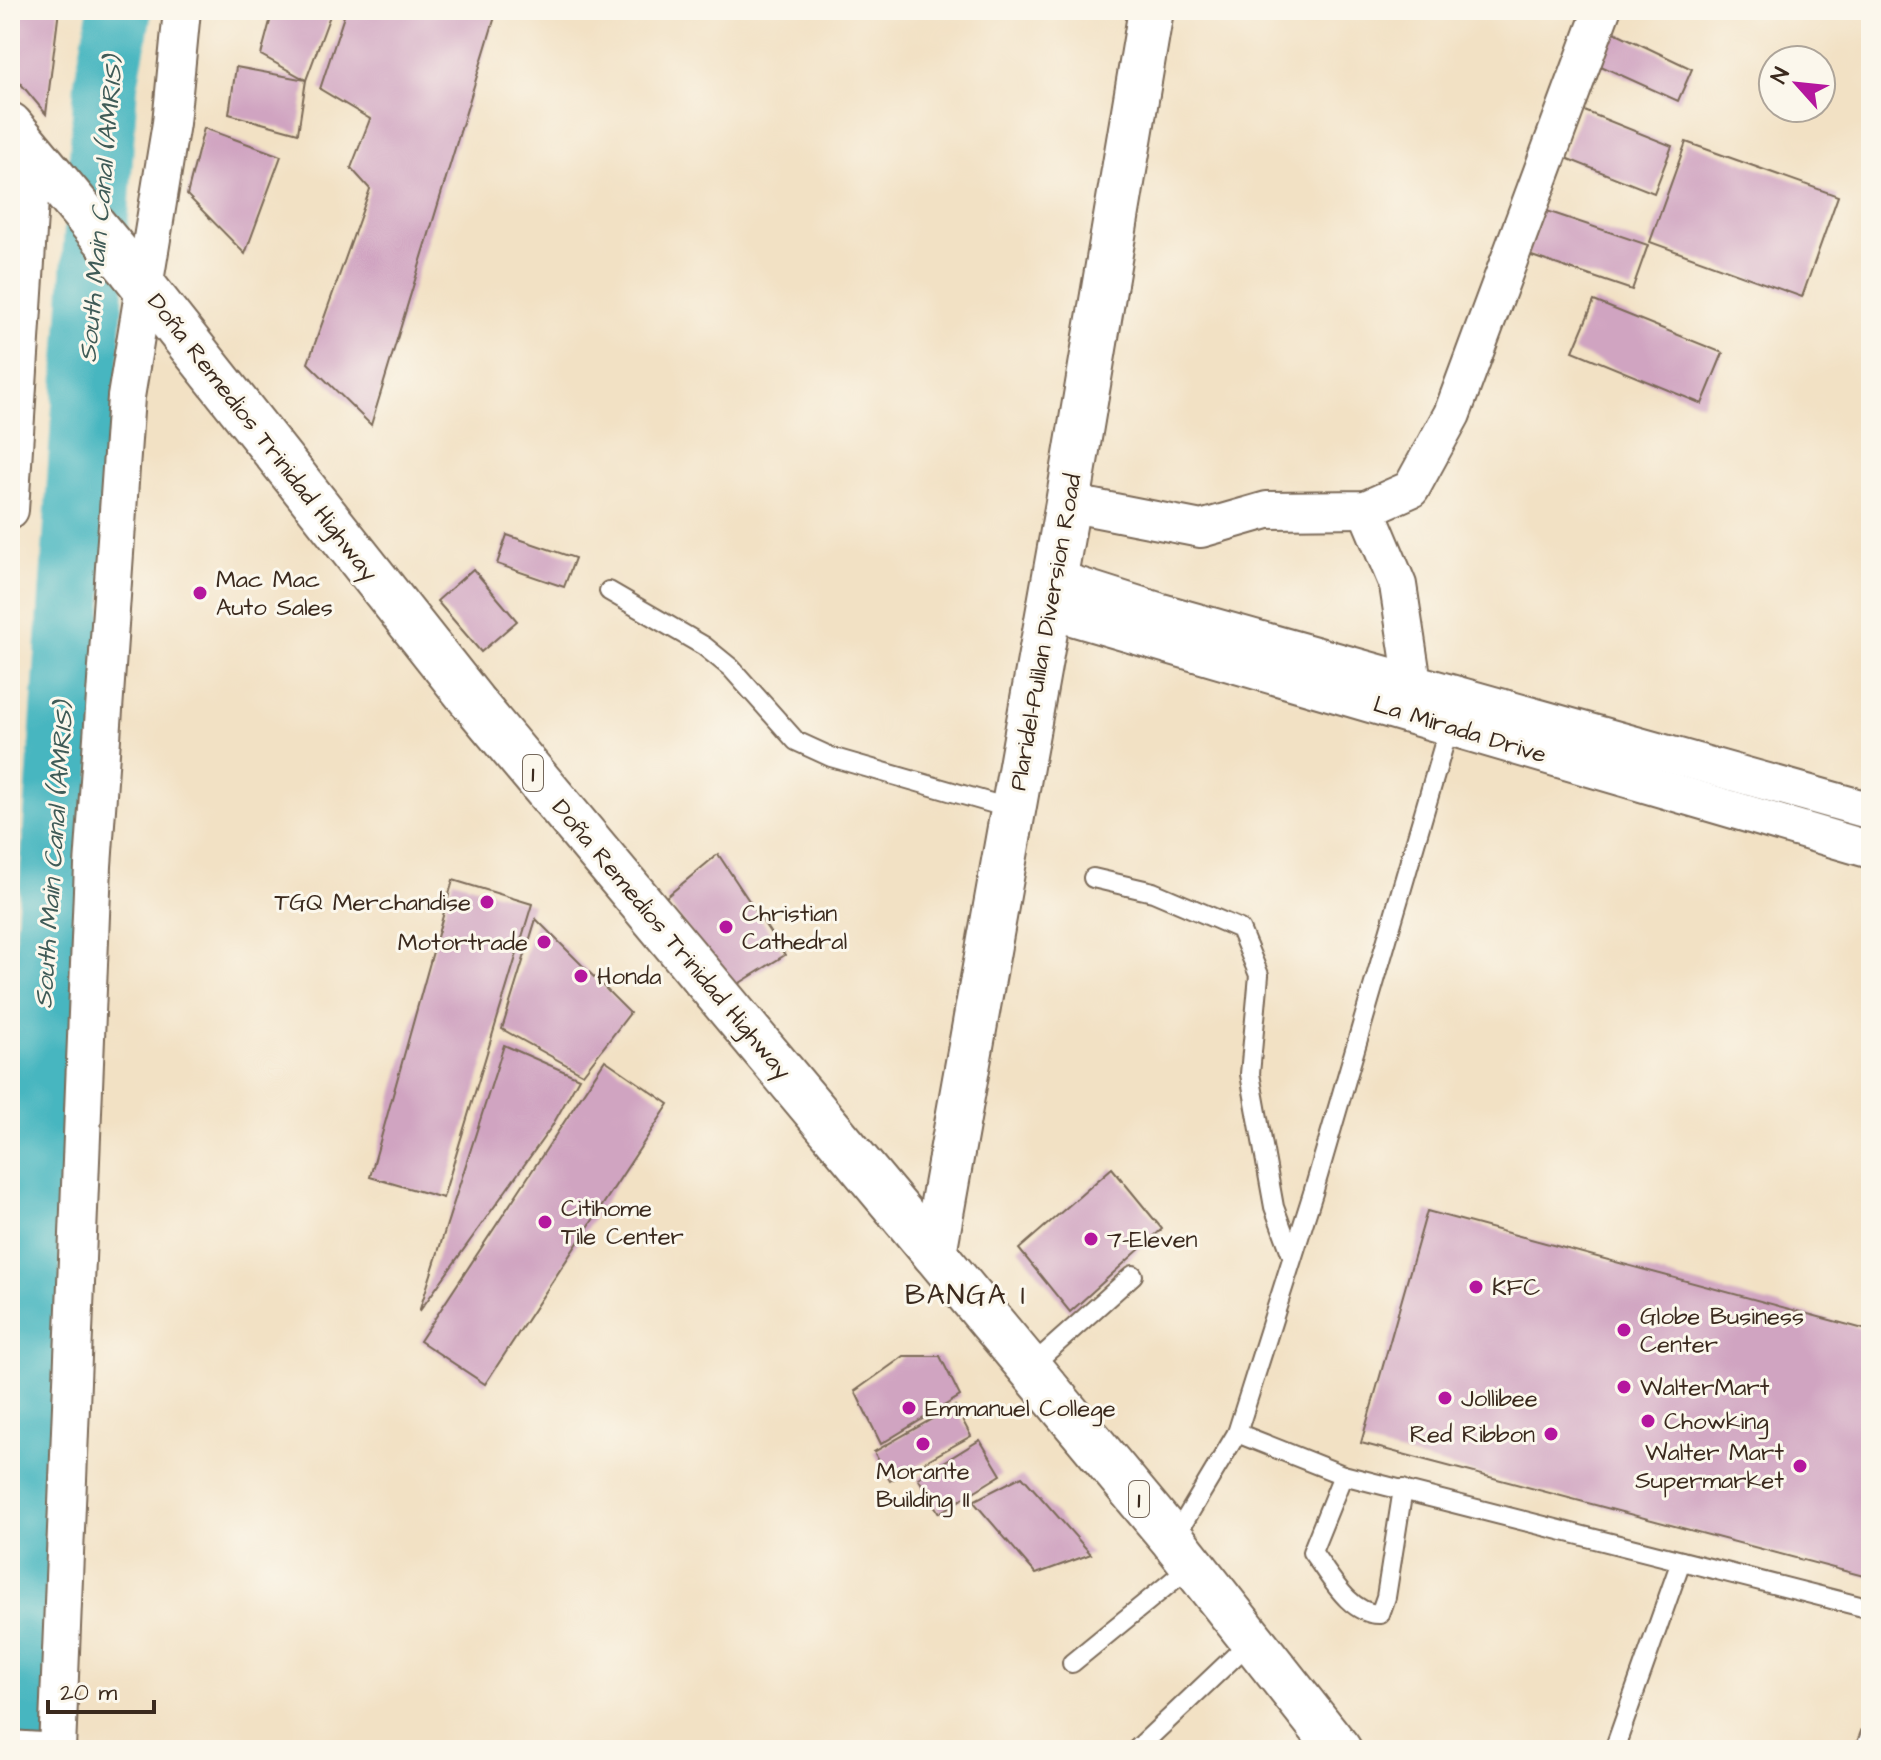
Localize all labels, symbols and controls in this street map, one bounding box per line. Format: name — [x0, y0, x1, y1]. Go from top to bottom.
north arrow — [1757, 44, 1837, 124]
water label: South Main Canal (AMRIS) — [70, 52, 133, 364]
text: N — [1764, 62, 1798, 89]
street label: Doña Remedios Trinidad Highway — [138, 287, 385, 589]
street label: Plaridel-Pulilan Diversion Road — [1001, 471, 1091, 793]
place label: Mac Mac Auto Sales — [216, 563, 333, 625]
marker: Mac Mac Auto Sales — [191, 584, 209, 602]
street label: La Mirada Drive — [1369, 687, 1550, 772]
water label: South Main Canal (AMRIS) — [25, 698, 83, 1009]
road number: 1 — [523, 755, 543, 791]
street label: Doña Remedios Trinidad Highway — [543, 792, 799, 1088]
place label: TGQ Merchandise — [274, 886, 471, 920]
marker: TGQ Merchandise — [478, 893, 496, 911]
place label: Christian Cathedral — [742, 897, 847, 959]
marker: Christian Cathedral — [717, 918, 735, 936]
place label: Motortrade — [398, 926, 528, 960]
marker: Motortrade — [535, 933, 553, 951]
place label: Honda — [597, 960, 662, 994]
marker: Honda — [572, 967, 590, 985]
place label: Citihome Tile Center — [561, 1192, 684, 1254]
marker: Citihome Tile Center — [536, 1213, 554, 1231]
place label: 7-Eleven — [1107, 1223, 1198, 1257]
marker: 7-Eleven — [1082, 1230, 1100, 1248]
place label: KFC — [1492, 1271, 1540, 1305]
district label: BANGA I — [905, 1276, 1027, 1315]
marker: KFC — [1467, 1278, 1485, 1296]
place label: Globe Business Center — [1640, 1300, 1804, 1362]
marker: Globe Business Center — [1615, 1321, 1633, 1339]
place label: WalterMart — [1640, 1371, 1770, 1405]
marker: WalterMart — [1615, 1378, 1633, 1396]
place label: Jollibee — [1461, 1382, 1538, 1416]
marker: Jollibee — [1436, 1389, 1454, 1407]
place label: Emmanuel College — [925, 1392, 1116, 1427]
marker: Emmanuel College — [900, 1399, 918, 1417]
place label: Chowking — [1664, 1405, 1769, 1440]
marker: Chowking — [1639, 1412, 1657, 1430]
place label: Red Ribbon — [1410, 1418, 1535, 1452]
marker: Red Ribbon — [1542, 1425, 1560, 1443]
marker: Morante Building II — [914, 1435, 932, 1453]
place label: Walter Mart Supermarket — [1635, 1436, 1784, 1498]
place label: Morante Building II — [876, 1455, 970, 1518]
marker: Walter Mart Supermarket — [1791, 1457, 1809, 1475]
road number: 1 — [1129, 1481, 1149, 1517]
scale bar — [48, 1664, 154, 1714]
text: 20 m — [60, 1676, 117, 1710]

